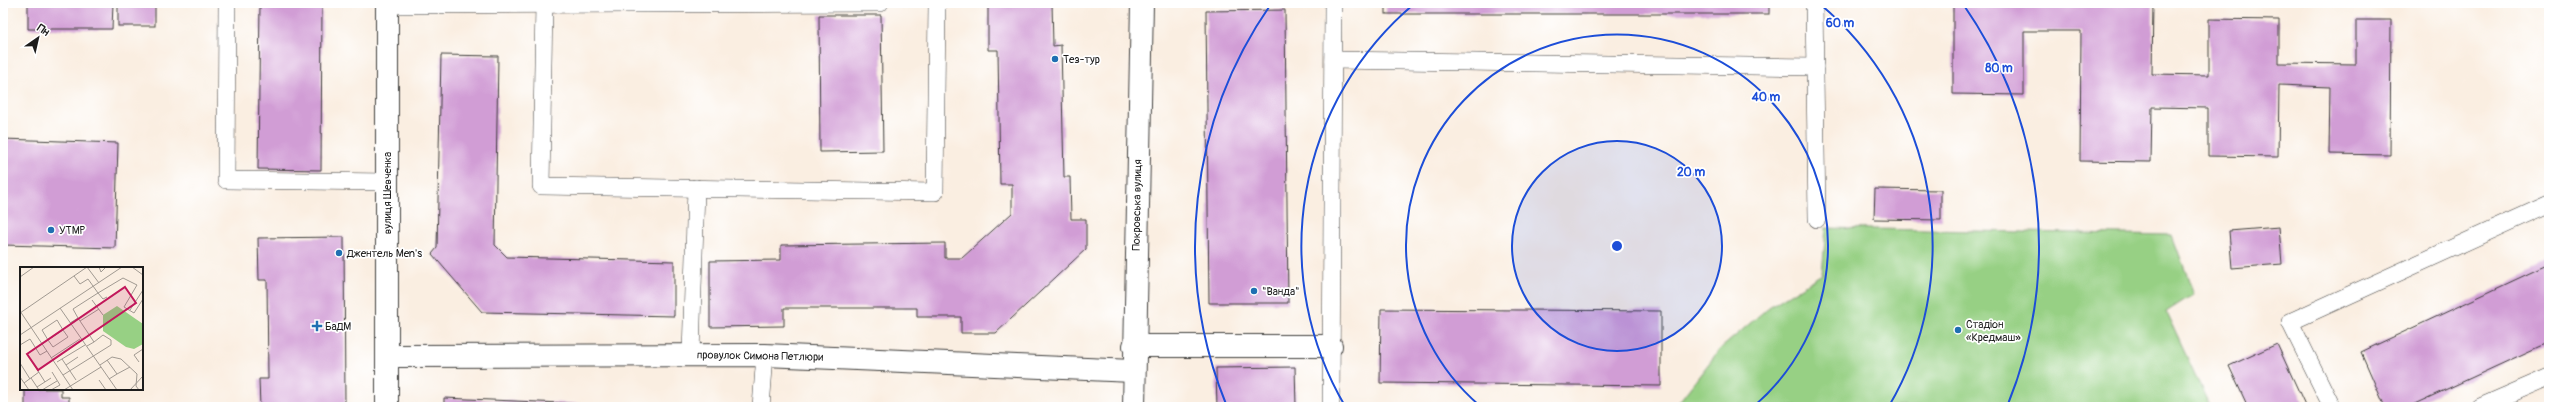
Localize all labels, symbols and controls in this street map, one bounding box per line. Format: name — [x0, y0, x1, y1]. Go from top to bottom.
text: 60 m — [1826, 16, 1855, 31]
north arrow — [18, 18, 58, 58]
text: Пн — [35, 21, 52, 39]
place label: Тез-тур — [1063, 53, 1100, 66]
marker: Тез-тур — [1050, 54, 1060, 64]
text: 80 m — [1985, 61, 2013, 76]
text: 40 m — [1751, 90, 1781, 105]
street label: вулиця Шевченка — [381, 152, 394, 234]
street label: Покровська вулиця — [1130, 159, 1144, 251]
text: 20 m — [1677, 165, 1705, 180]
place label: УТМР — [59, 224, 86, 237]
marker: УТМР — [46, 225, 56, 235]
centre of rings — [1610, 239, 1624, 253]
place label: Джентель Men's — [346, 247, 422, 260]
marker: Джентель Men's — [334, 248, 344, 258]
inset map — [20, 267, 143, 390]
place label: "Ванда" — [1262, 285, 1299, 298]
marker: "Ванда" — [1249, 286, 1259, 296]
place label: Стадіон «Кредмаш» — [1966, 318, 2021, 344]
place label: БаДМ — [325, 320, 351, 333]
marker: БаДМ — [312, 321, 322, 331]
marker: Стадіон «Кредмаш» — [1953, 325, 1963, 335]
street label: провулок Симона Петлюри — [697, 348, 823, 364]

